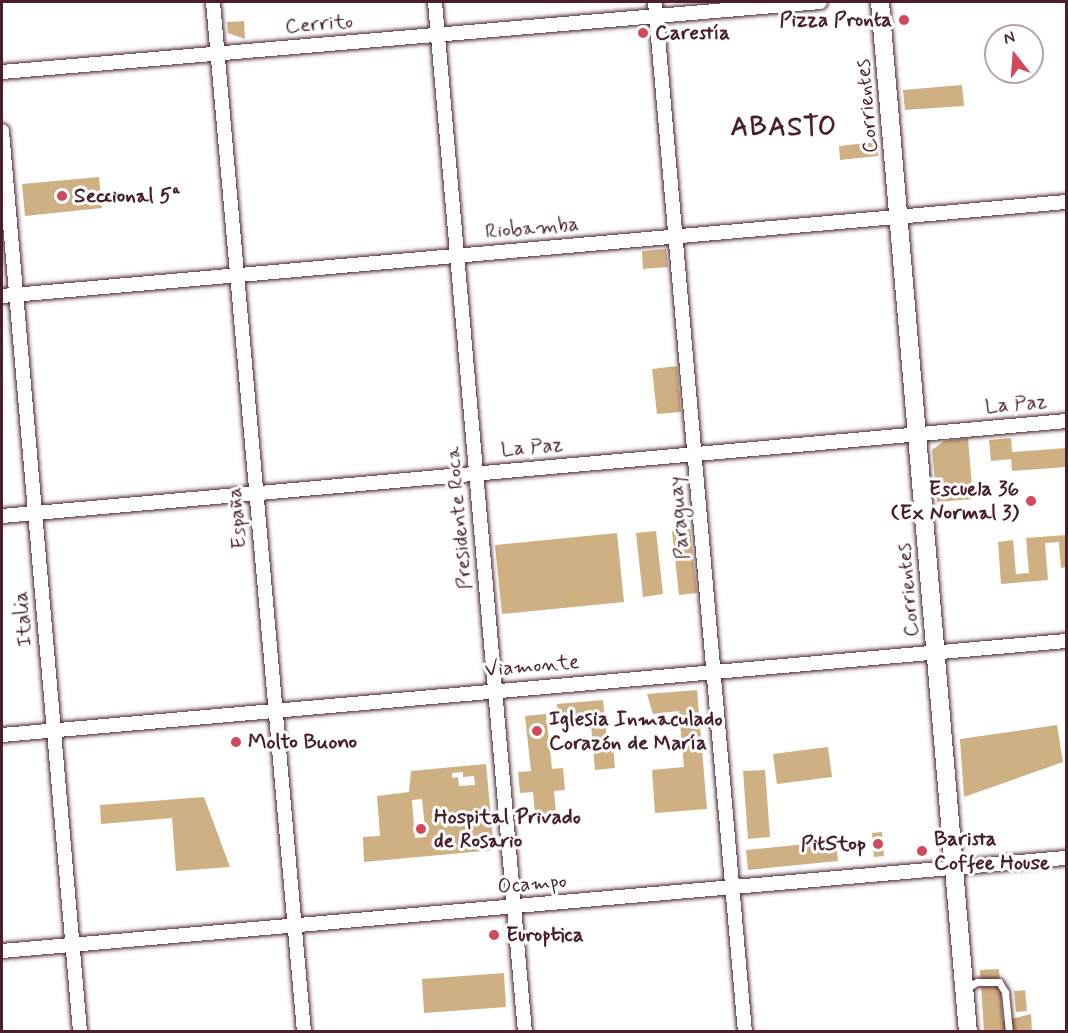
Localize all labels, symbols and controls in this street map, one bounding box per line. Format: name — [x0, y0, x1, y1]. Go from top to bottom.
place label: Pizza Pronta — [780, 7, 892, 33]
street label: Cerrito — [284, 8, 354, 40]
marker: Pizza Pronta — [897, 13, 911, 27]
place label: Carestía — [655, 20, 730, 46]
north arrow — [984, 24, 1044, 84]
marker: Carestía — [636, 26, 650, 40]
text: N — [1001, 27, 1017, 50]
street label: Corrientes — [850, 58, 884, 154]
district label: ABASTO — [731, 112, 837, 144]
place label: Seccional 5ª — [74, 183, 180, 209]
marker: Seccional 5ª — [55, 189, 69, 203]
street label: Riobamba — [484, 211, 580, 245]
street label: La Paz — [983, 389, 1049, 419]
street label: La Paz — [499, 432, 565, 462]
street label: Presidente Roca — [440, 446, 478, 590]
street label: Paraguay — [663, 475, 695, 561]
place label: Escuela 36 (Ex Normal 3) — [888, 476, 1019, 526]
street label: España — [222, 486, 252, 550]
marker: Escuela 36 (Ex Normal 3) — [1024, 494, 1038, 508]
street label: Corrientes — [891, 542, 925, 638]
street label: Italia — [8, 590, 38, 648]
street label: Viamonte — [484, 649, 580, 683]
place label: Iglesia Inmaculado Corazón de María — [549, 706, 722, 756]
marker: Iglesia Inmaculado Corazón de María — [530, 724, 544, 738]
place label: Molto Buono — [248, 729, 354, 755]
marker: Molto Buono — [229, 735, 243, 749]
place label: Hospital Privado de Rosario — [434, 804, 577, 854]
marker: Hospital Privado de Rosario — [412, 820, 430, 838]
place label: Barista Coffee House — [934, 826, 1050, 876]
place label: PitStop — [801, 831, 866, 857]
marker: PitStop — [871, 837, 885, 851]
marker: Barista Coffee House — [915, 844, 929, 858]
street label: Ocampo — [496, 868, 568, 900]
place label: Europtica — [506, 922, 584, 948]
marker: Europtica — [487, 928, 501, 942]

